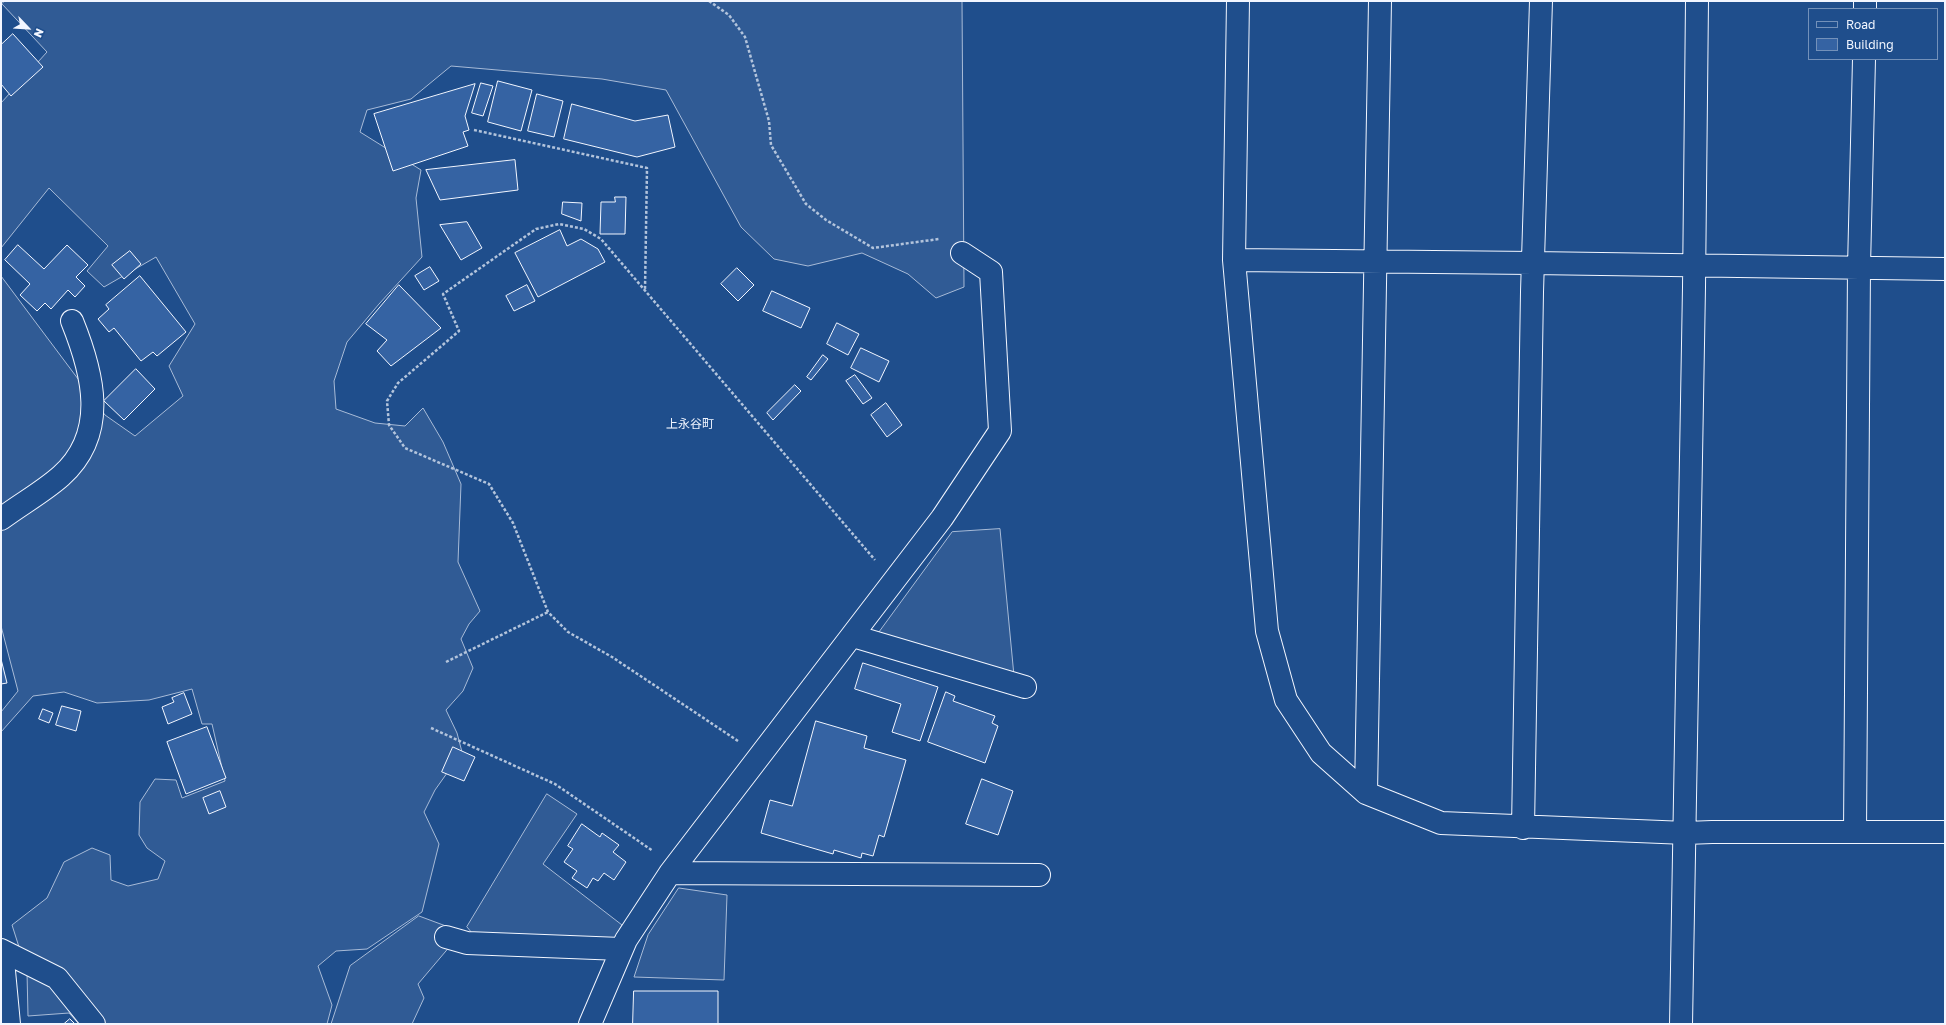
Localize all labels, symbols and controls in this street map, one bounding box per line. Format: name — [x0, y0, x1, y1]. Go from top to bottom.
north arrow — [8, 8, 48, 48]
legend — [1808, 8, 1938, 60]
text: Road — [1846, 17, 1875, 32]
text: N — [32, 27, 47, 40]
text: Building — [1846, 37, 1894, 52]
district label: 上永谷町 — [666, 417, 714, 431]

